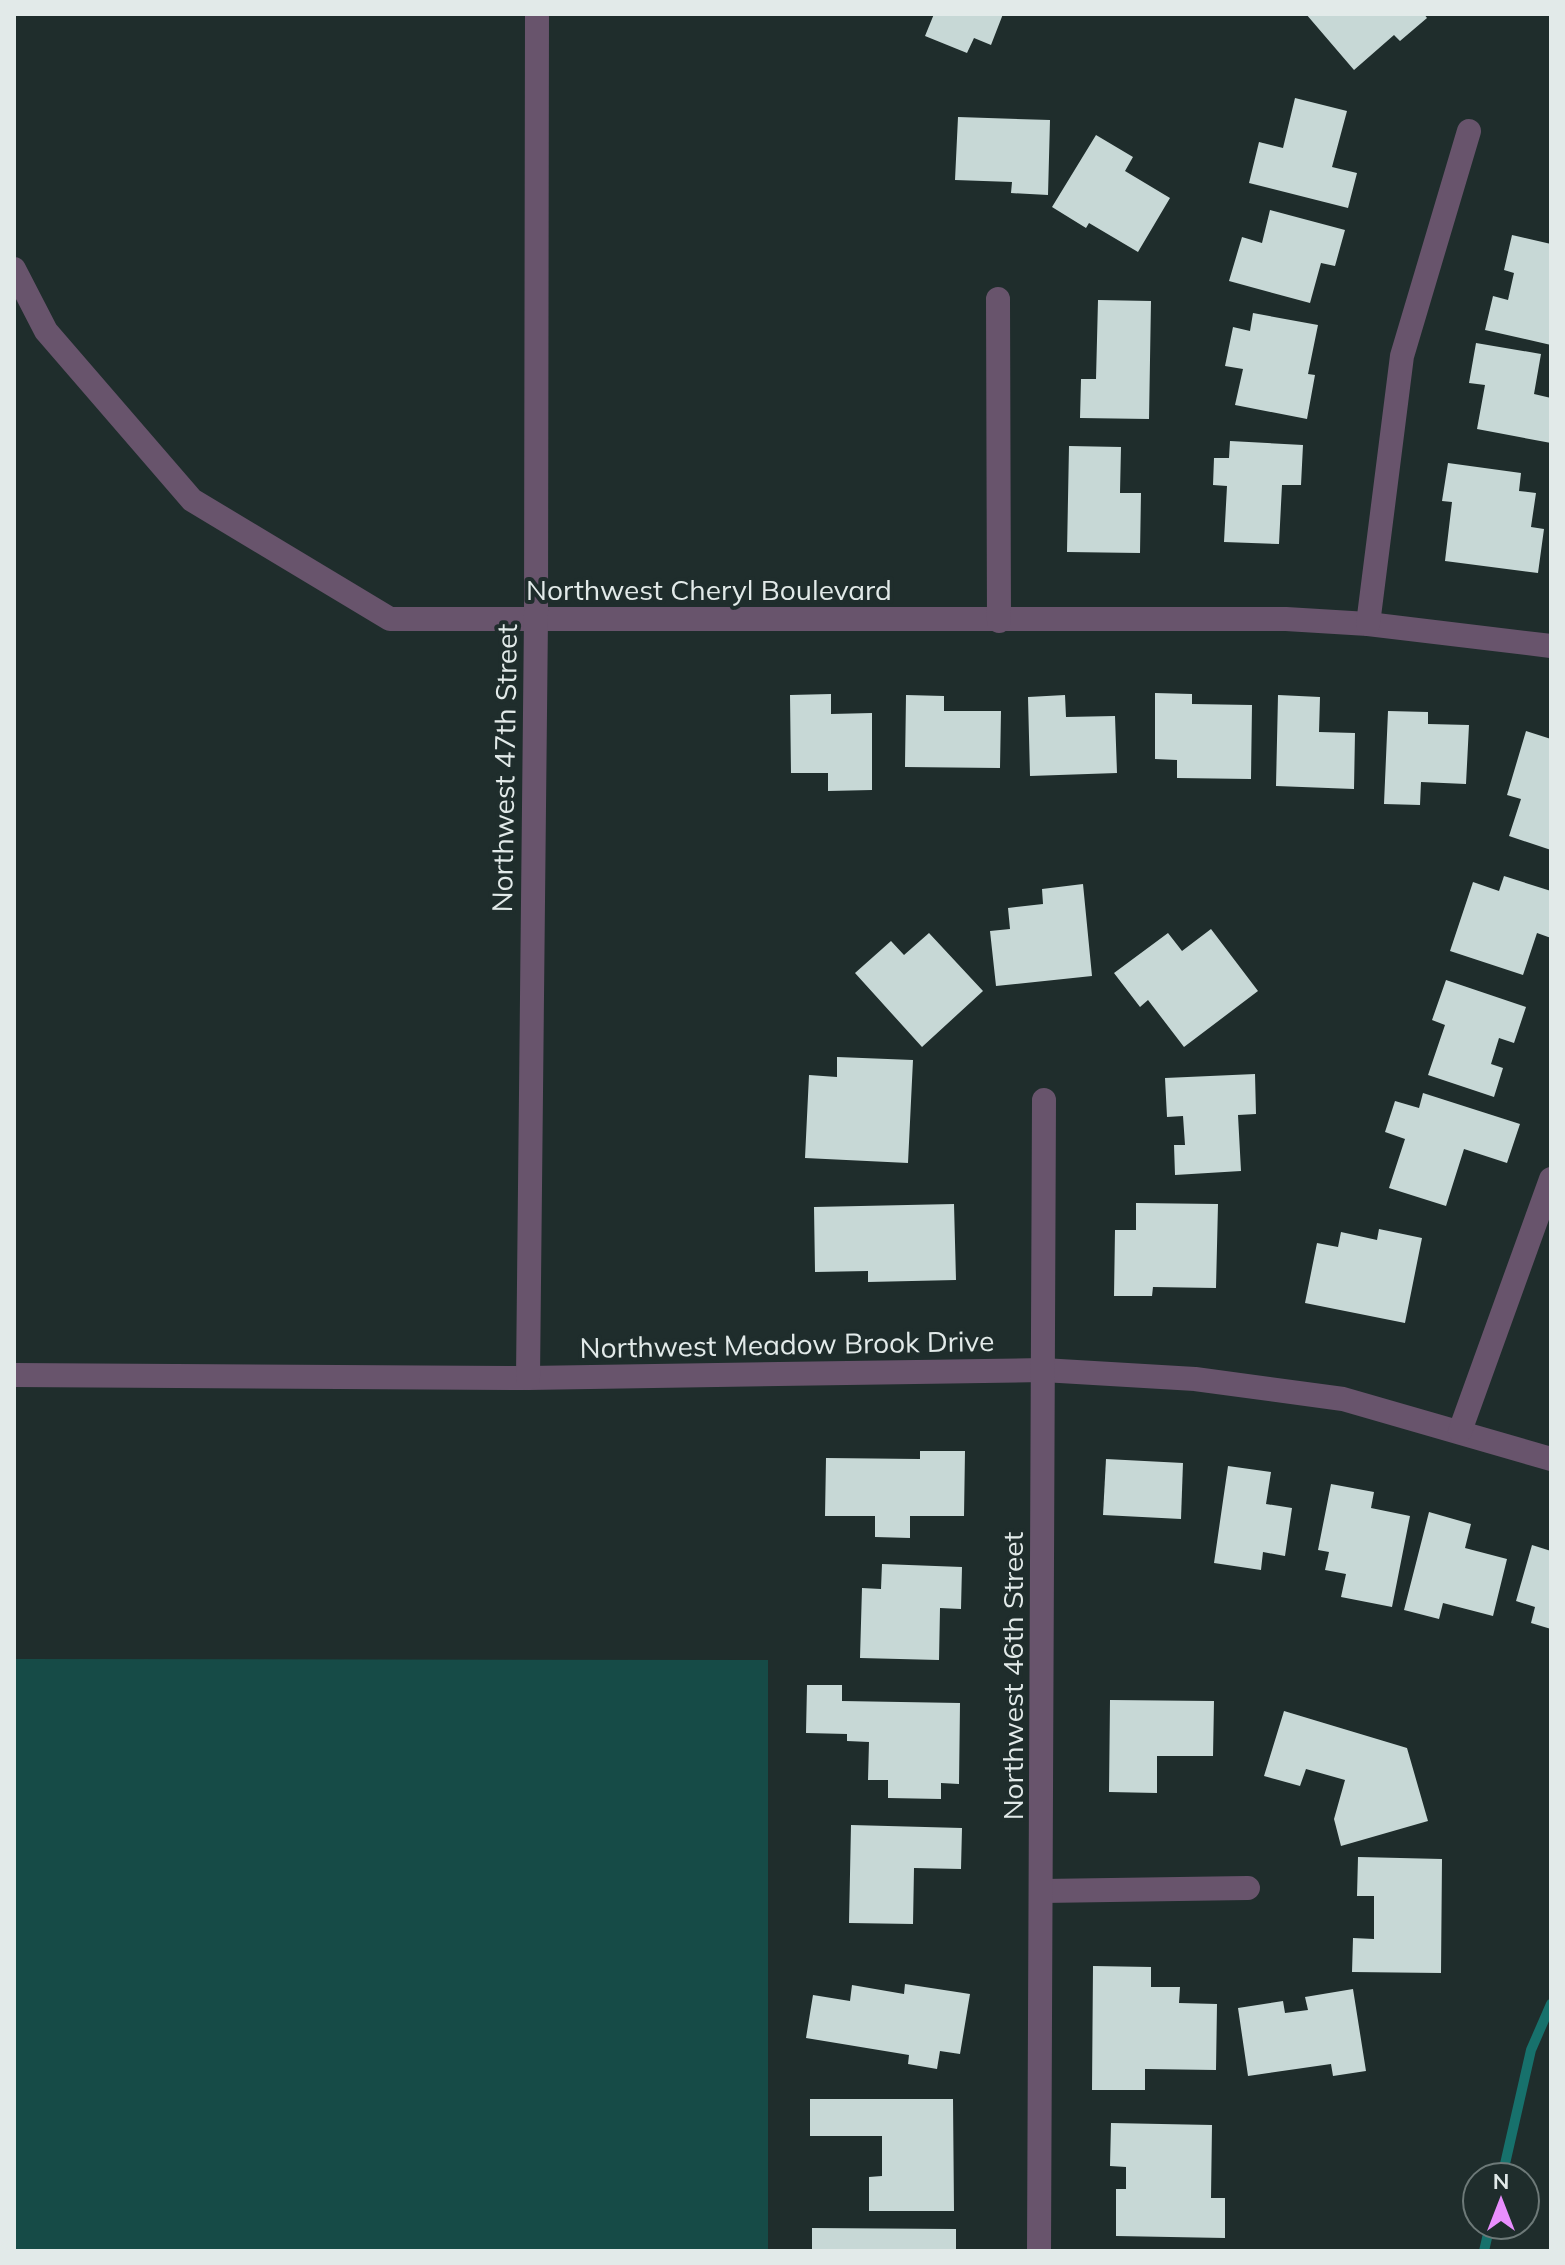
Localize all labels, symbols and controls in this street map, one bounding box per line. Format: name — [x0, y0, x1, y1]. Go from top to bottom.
street label: Northwest Cheryl Boulevard — [526, 572, 892, 607]
street label: Northwest 47th Street — [484, 623, 524, 913]
street label: Northwest Meadow Brook Drive — [579, 1323, 995, 1365]
street label: Northwest 46th Street — [995, 1531, 1030, 1820]
north arrow — [1461, 2161, 1541, 2241]
text: N — [1493, 2167, 1509, 2195]

